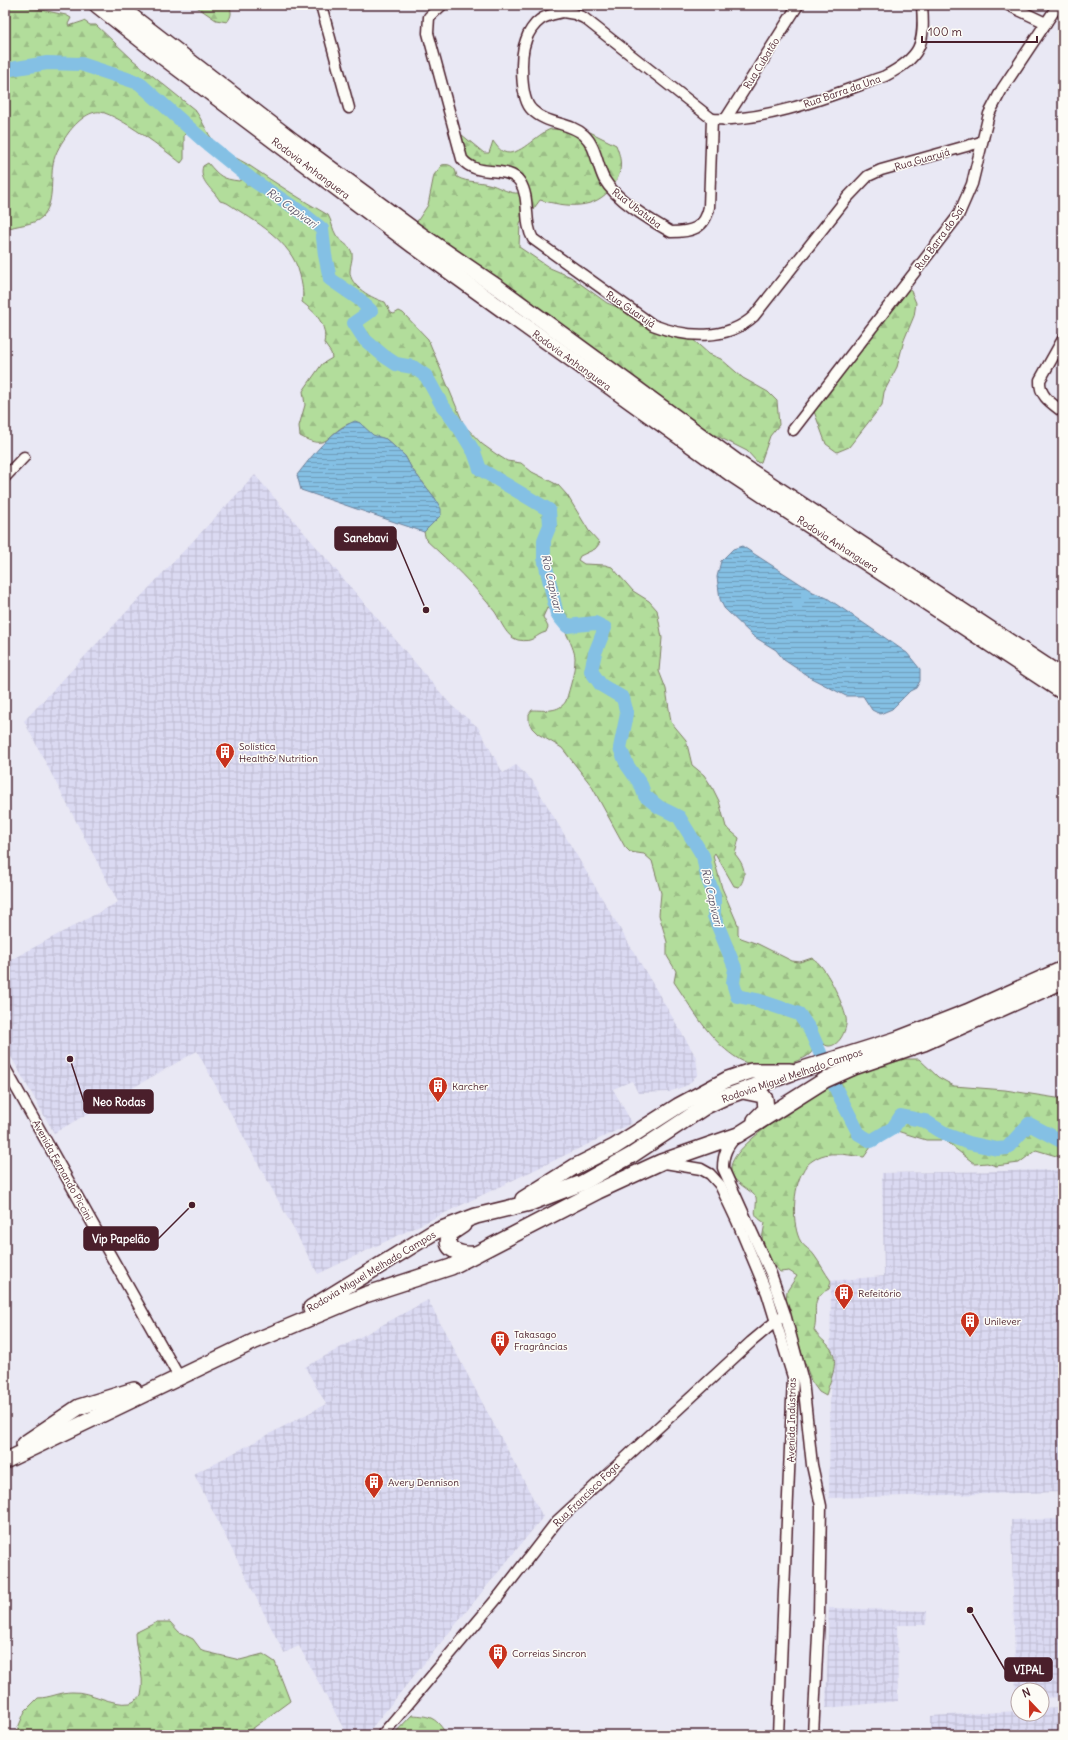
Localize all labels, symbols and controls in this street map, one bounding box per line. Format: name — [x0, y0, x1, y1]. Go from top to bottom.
scale bar — [922, 18, 1037, 44]
text: 100 m — [928, 24, 962, 39]
street label: Rua Cubatão — [740, 35, 783, 91]
street label: Rua Barra da Una — [802, 72, 883, 111]
street label: Rodovia Anhanguera — [269, 135, 353, 202]
street label: Rua Guarujá — [893, 145, 951, 174]
water label: Rio Capivari — [264, 185, 321, 232]
street label: Rua Ubatuba — [609, 186, 664, 231]
street label: Rua Barra do Saí — [912, 204, 967, 273]
street label: Rua Guarujá — [604, 288, 658, 331]
street label: Rodovia Anhanguera — [530, 327, 614, 394]
street label: Rodovia Anhanguera — [795, 513, 881, 576]
callout: Sanebavi — [335, 527, 396, 550]
text: Sanebavi — [344, 531, 388, 545]
water label: Rio Capivari — [539, 553, 566, 615]
place label: Solística Health& Nutrition — [239, 740, 318, 765]
building icon: Solística Health& Nutrition — [214, 741, 236, 769]
water label: Rio Capivari — [699, 867, 726, 929]
street label: Rodovia Miguel Melhado Campos — [720, 1045, 865, 1106]
building icon: Karcher — [427, 1075, 449, 1103]
place label: Karcher — [452, 1080, 488, 1093]
callout: Neo Rodas — [84, 1090, 153, 1113]
text: Neo Rodas — [92, 1095, 146, 1109]
street label: Avenida Fernando Piccini — [29, 1118, 96, 1223]
callout: Vip Papelão — [84, 1227, 158, 1250]
street label: Rodovia Miguel Melhado Campos — [304, 1227, 438, 1315]
text: Vip Papelão — [92, 1232, 150, 1247]
building icon: Refeitório — [833, 1282, 855, 1310]
place label: Refeitório — [858, 1287, 902, 1300]
building icon: Unilever — [959, 1310, 981, 1338]
place label: Unilever — [984, 1315, 1021, 1328]
place label: Takasago Fragrâncias — [514, 1328, 568, 1353]
building icon: Takasago Fragrâncias — [489, 1329, 511, 1357]
street label: Avenida Indústrias — [784, 1377, 799, 1463]
street label: Rua Francisco Foga — [550, 1459, 623, 1530]
building icon: Avery Dennison — [363, 1471, 385, 1499]
place label: Avery Dennison — [388, 1476, 459, 1489]
building icon: Correias Sincron — [487, 1642, 509, 1670]
place label: Correias Sincron — [512, 1647, 587, 1660]
callout: VIPAL — [1005, 1658, 1052, 1681]
text: VIPAL — [1013, 1663, 1045, 1677]
north arrow — [1010, 1682, 1050, 1722]
text: N — [1020, 1685, 1032, 1701]

